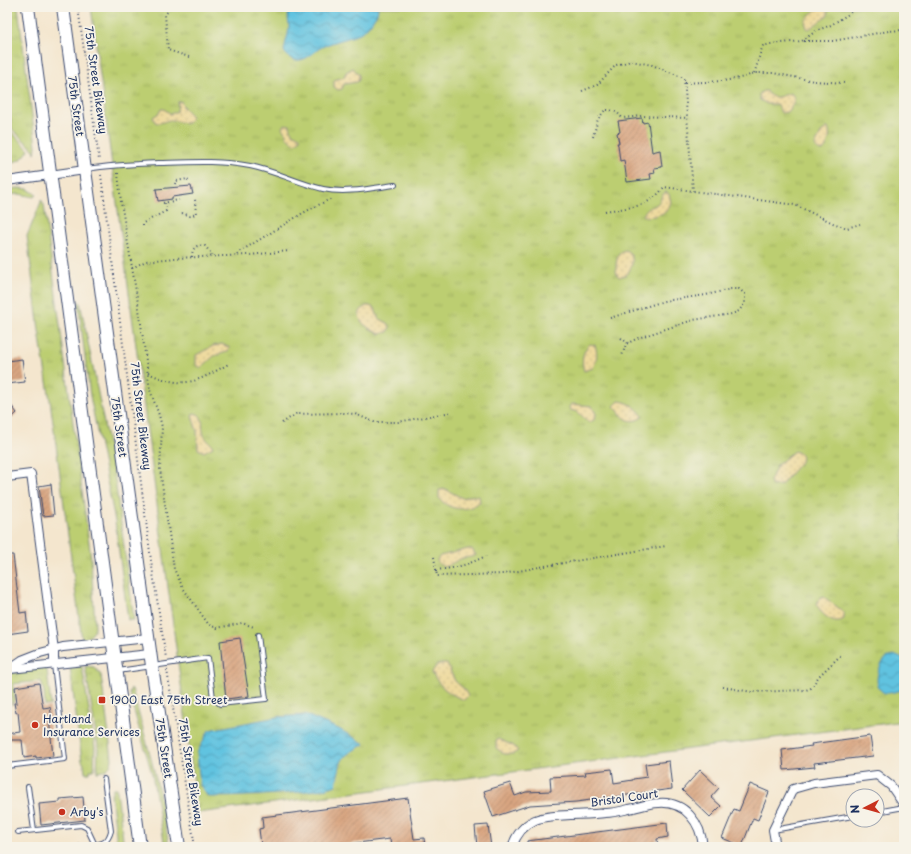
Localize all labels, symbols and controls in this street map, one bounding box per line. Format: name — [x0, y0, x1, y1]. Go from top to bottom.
street label: 75th Street Bikeway — [81, 25, 112, 135]
street label: 75th Street — [64, 75, 89, 138]
street label: 75th Street Bikeway — [126, 361, 157, 471]
street label: 75th Street — [107, 396, 132, 459]
place label: 1900 East 75th Street — [110, 691, 228, 708]
marker: 1900 East 75th Street — [97, 695, 107, 705]
place label: Hartland Insurance Services — [43, 710, 140, 740]
street label: 75th Street — [151, 717, 178, 780]
street label: 75th Street Bikeway — [175, 717, 208, 827]
marker: Hartland Insurance Services — [30, 720, 40, 730]
street label: Bristol Court — [589, 784, 659, 811]
north arrow — [845, 788, 885, 828]
place label: Arby's — [70, 803, 103, 820]
text: N — [846, 804, 863, 814]
marker: Arby's — [57, 807, 67, 817]

